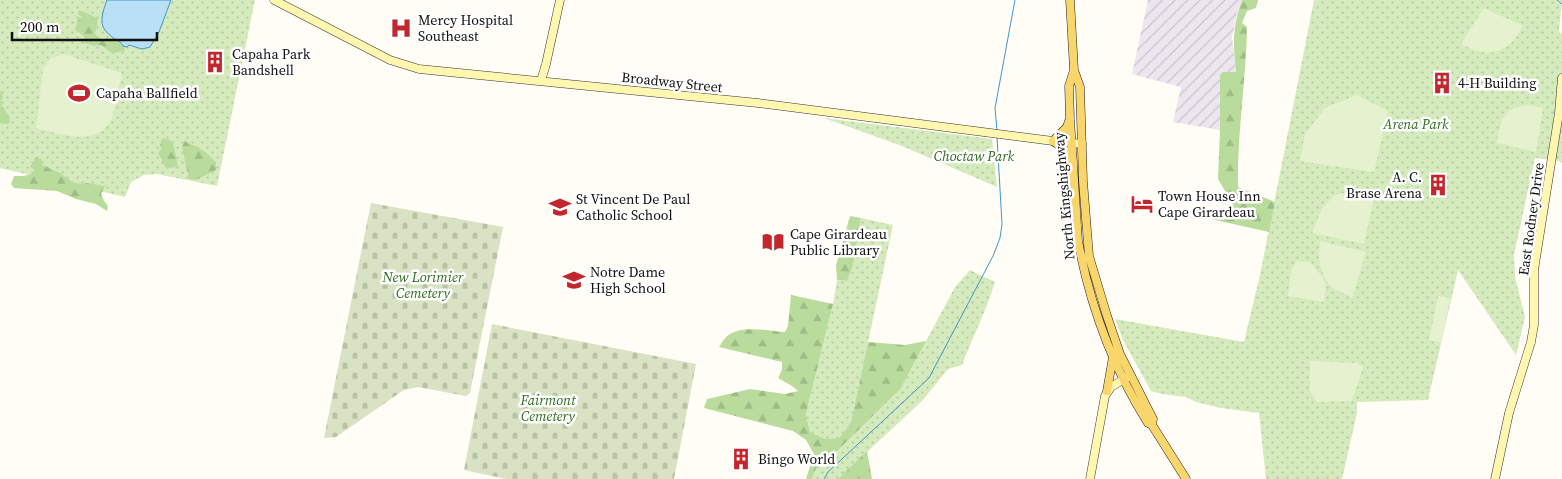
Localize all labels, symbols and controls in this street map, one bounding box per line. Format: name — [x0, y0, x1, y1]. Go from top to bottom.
scale bar — [12, 10, 158, 42]
place label: Mercy Hospital Southeast — [418, 10, 513, 46]
hospital icon: Mercy Hospital Southeast — [388, 15, 414, 41]
text: 200 m — [20, 16, 60, 37]
place label: Capaha Park Bandshell — [232, 44, 311, 80]
building icon: Capaha Park Bandshell — [202, 49, 228, 75]
street label: Broadway Street — [621, 67, 724, 97]
building icon: 4-H Building — [1429, 70, 1455, 96]
place label: 4-H Building — [1458, 73, 1537, 93]
sports icon: Capaha Ballfield — [66, 80, 92, 106]
place label: Capaha Ballfield — [96, 83, 198, 103]
park label: Arena Park — [1382, 114, 1449, 134]
street label: North Kingshighway — [1048, 131, 1080, 260]
park label: Choctaw Park — [934, 146, 1015, 166]
street label: East Rodney Drive — [1513, 161, 1549, 277]
place label: A. C. Brase Arena — [1346, 167, 1423, 203]
building icon: A. C. Brase Arena — [1425, 172, 1451, 198]
place label: Town House Inn Cape Girardeau — [1158, 186, 1261, 222]
place label: St Vincent De Paul Catholic School — [576, 189, 690, 225]
hotel icon: Town House Inn Cape Girardeau — [1129, 191, 1155, 217]
school or university icon: St Vincent De Paul Catholic School — [547, 194, 573, 220]
place label: Cape Girardeau Public Library — [790, 224, 887, 260]
library icon: Cape Girardeau Public Library — [760, 229, 786, 255]
place label: Notre Dame High School — [590, 262, 666, 298]
park label: New Lorimier Cemetery — [382, 267, 464, 303]
school or university icon: Notre Dame High School — [561, 267, 587, 293]
park label: Fairmont Cemetery — [519, 390, 577, 426]
building icon: Bingo World — [728, 446, 754, 472]
place label: Bingo World — [758, 449, 835, 469]

